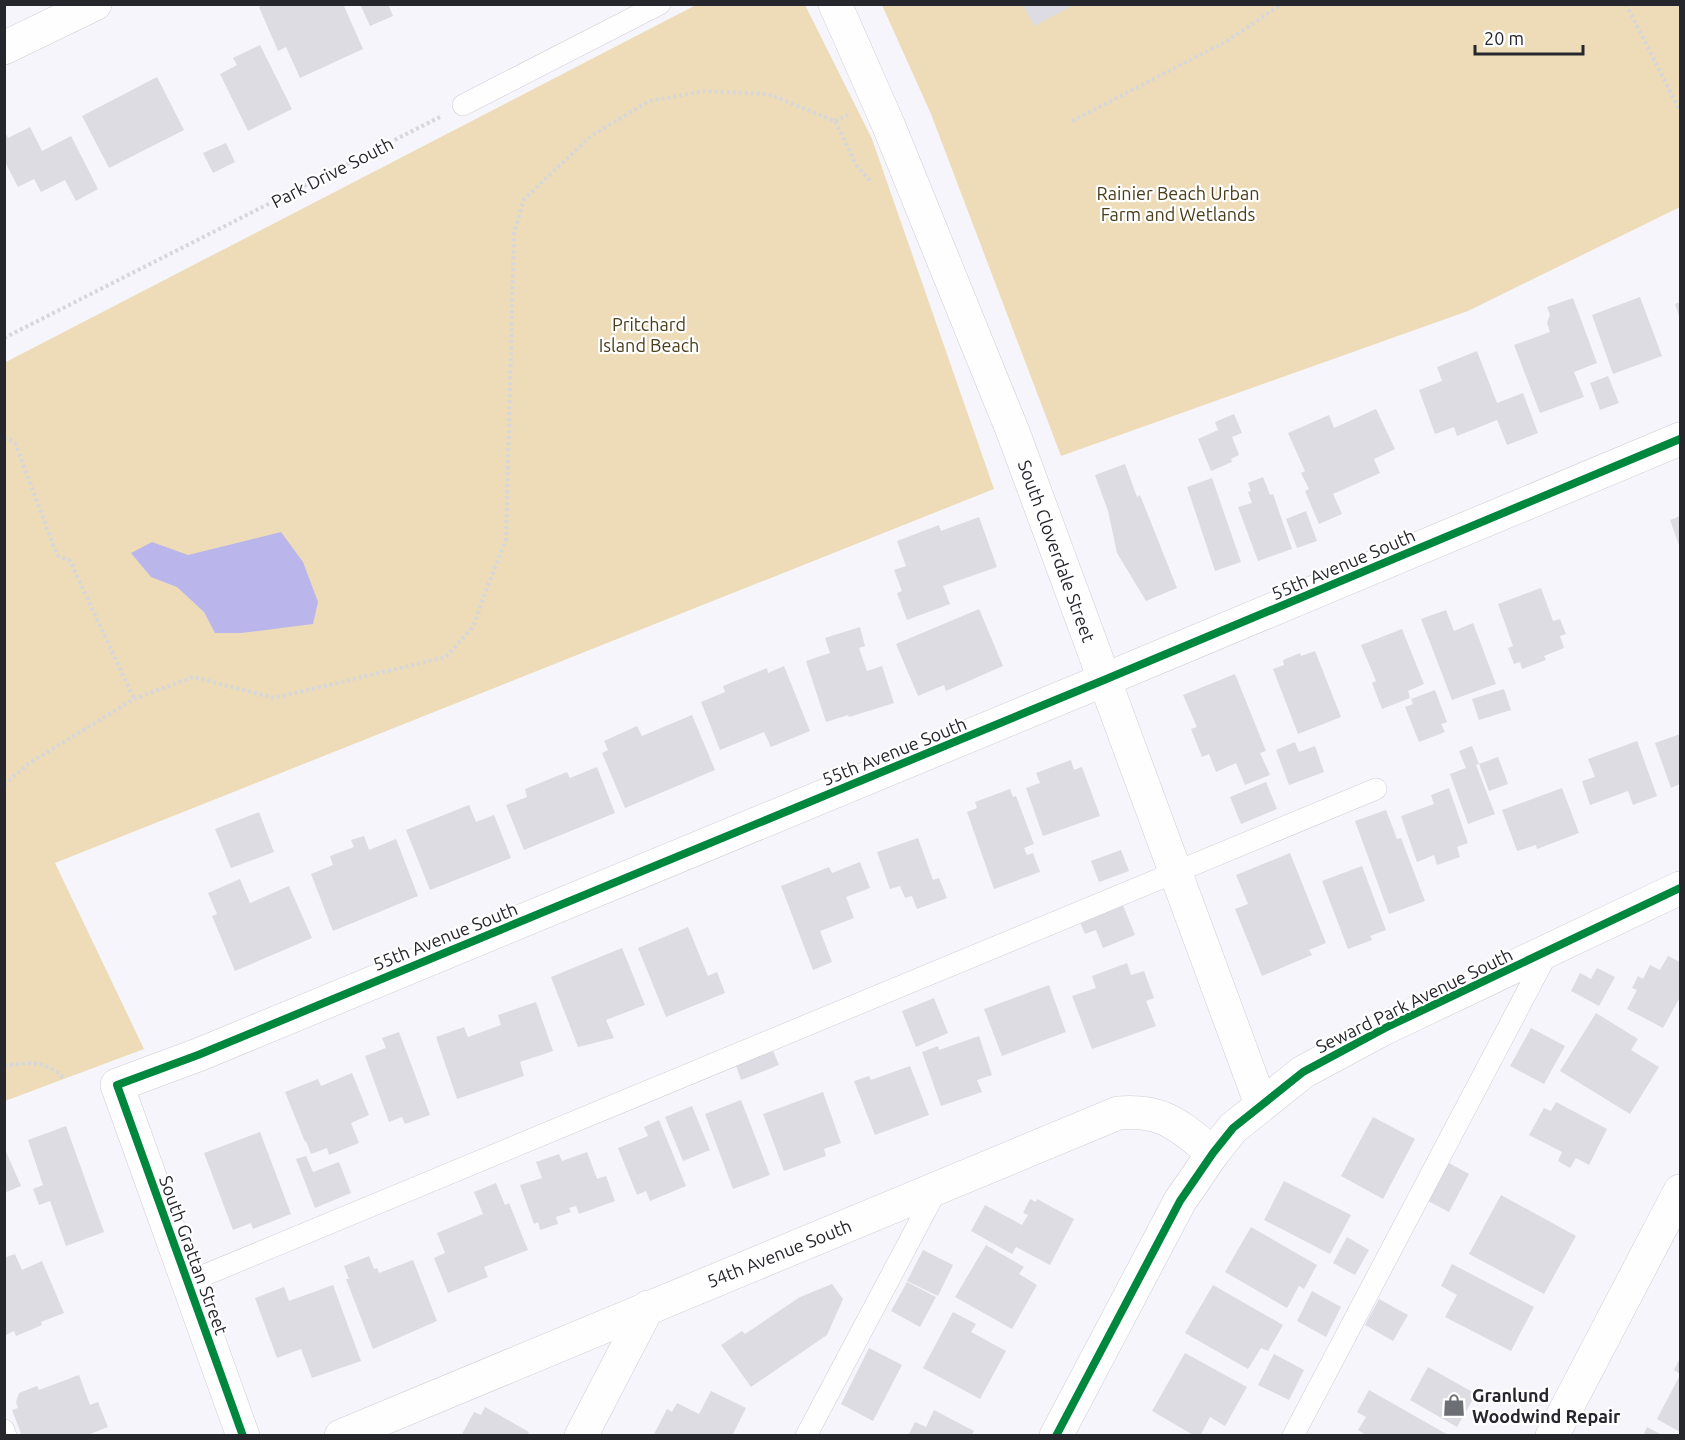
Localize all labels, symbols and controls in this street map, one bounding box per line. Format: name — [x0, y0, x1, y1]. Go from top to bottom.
scale bar — [1475, 18, 1583, 56]
text: 20 m — [1484, 28, 1524, 48]
street label: Park Drive South — [268, 133, 396, 211]
park label: Rainier Beach Urban Farm and Wetlands — [1097, 183, 1259, 224]
park label: Pritchard Island Beach — [599, 314, 699, 355]
street label: South Cloverdale Street — [1015, 457, 1099, 645]
street label: 55th Avenue South — [1268, 525, 1418, 603]
street label: 55th Avenue South — [819, 713, 969, 789]
street label: 55th Avenue South — [370, 898, 520, 974]
street label: Seward Park Avenue South — [1312, 944, 1516, 1056]
street label: South Grattan Street — [156, 1173, 232, 1337]
street label: 54th Avenue South — [704, 1215, 854, 1291]
place label: Granlund Woodwind Repair — [1472, 1385, 1621, 1426]
shop icon: Granlund Woodwind Repair — [1441, 1392, 1467, 1418]

